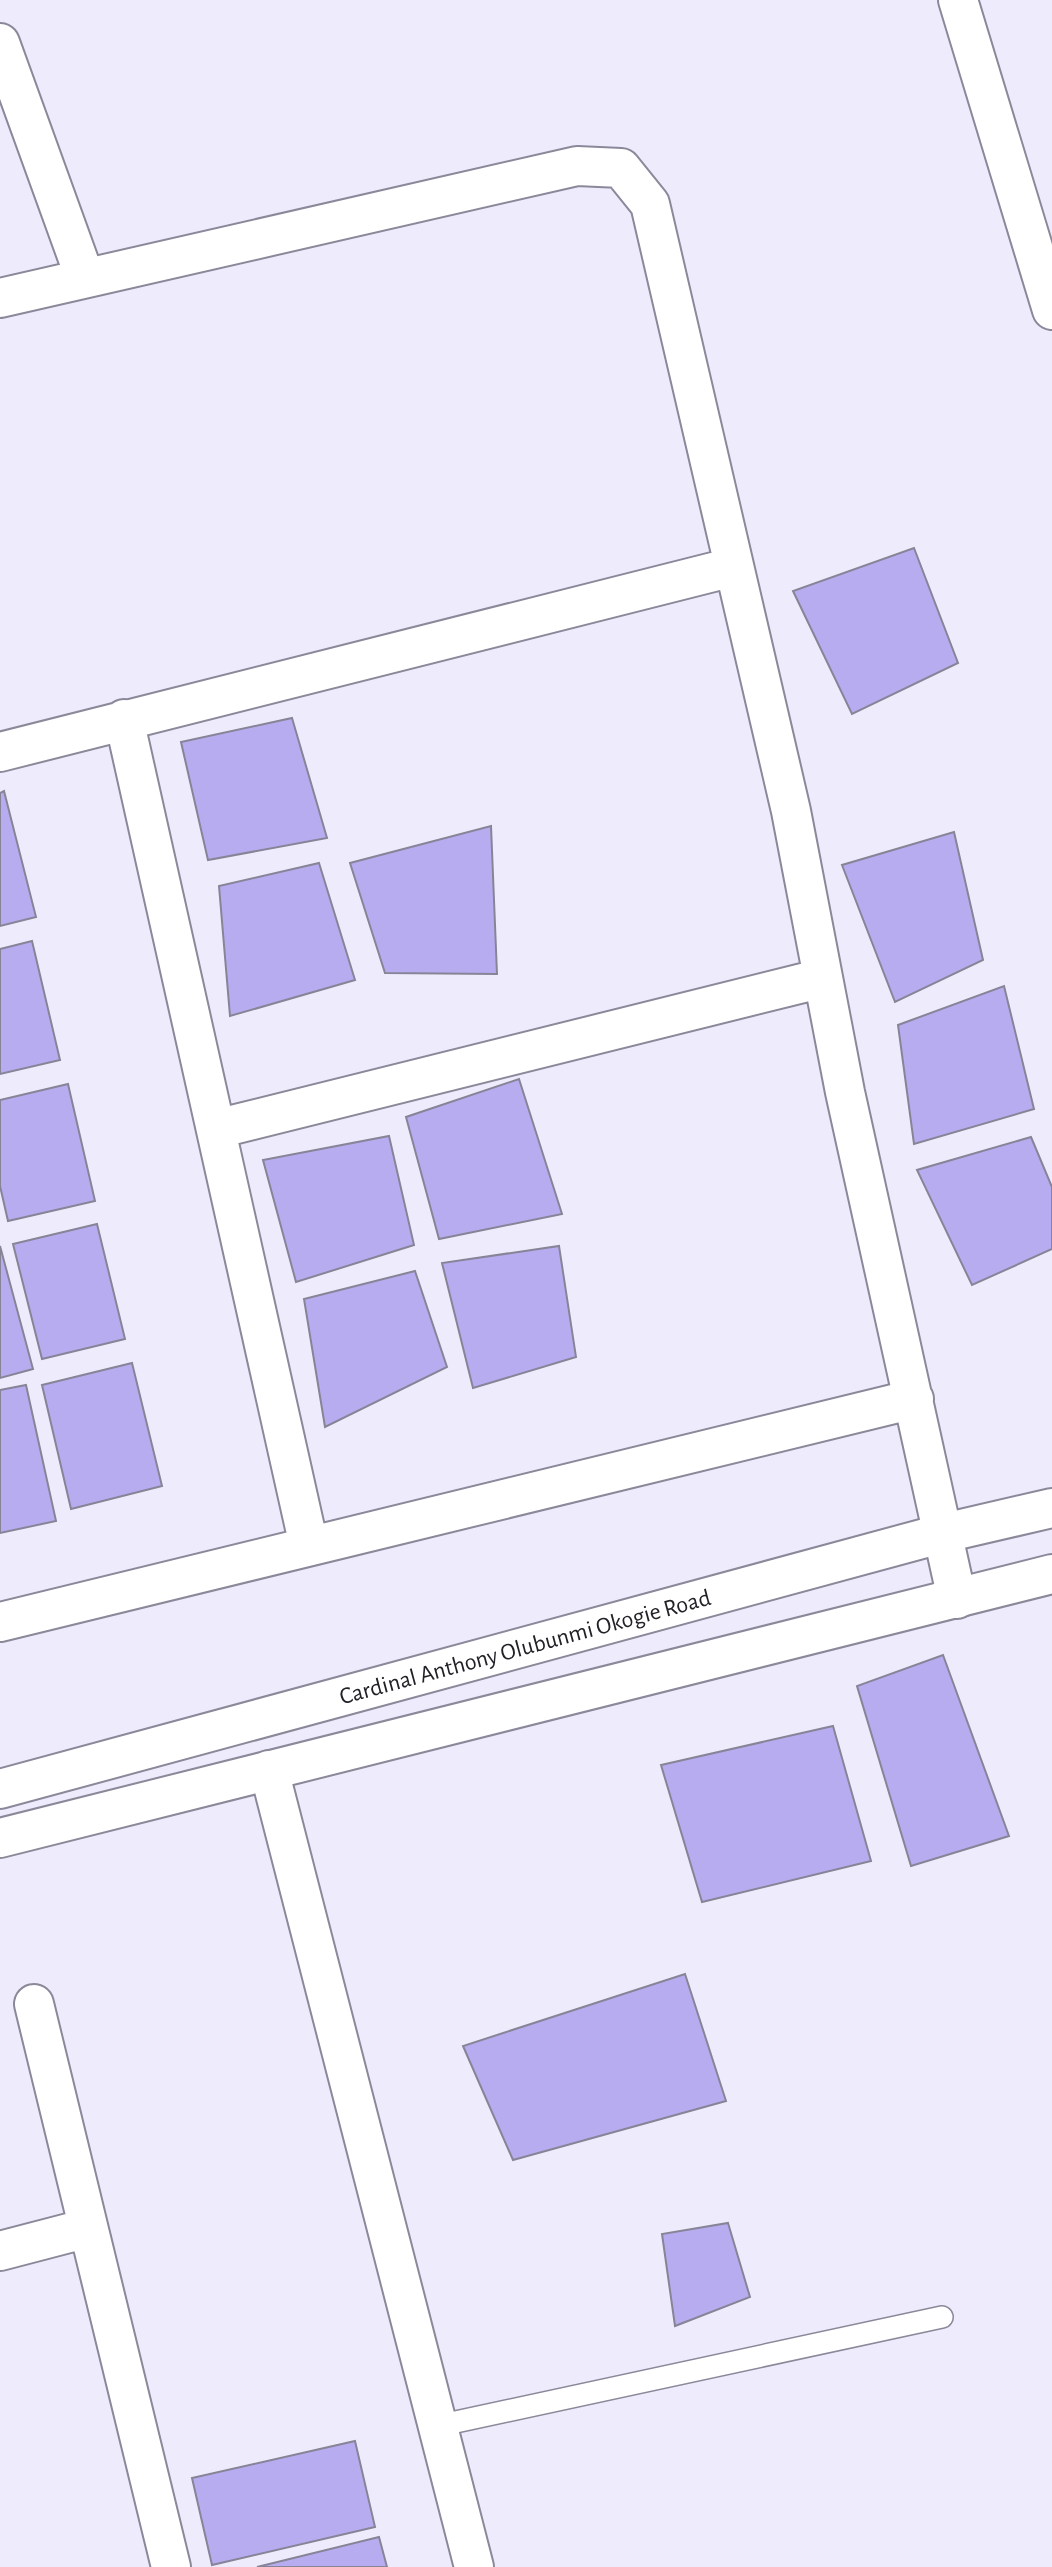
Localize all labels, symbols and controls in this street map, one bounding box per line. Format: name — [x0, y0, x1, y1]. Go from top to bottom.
street label: Cardinal Anthony Olubunmi Okogie Road — [337, 1586, 713, 1709]

